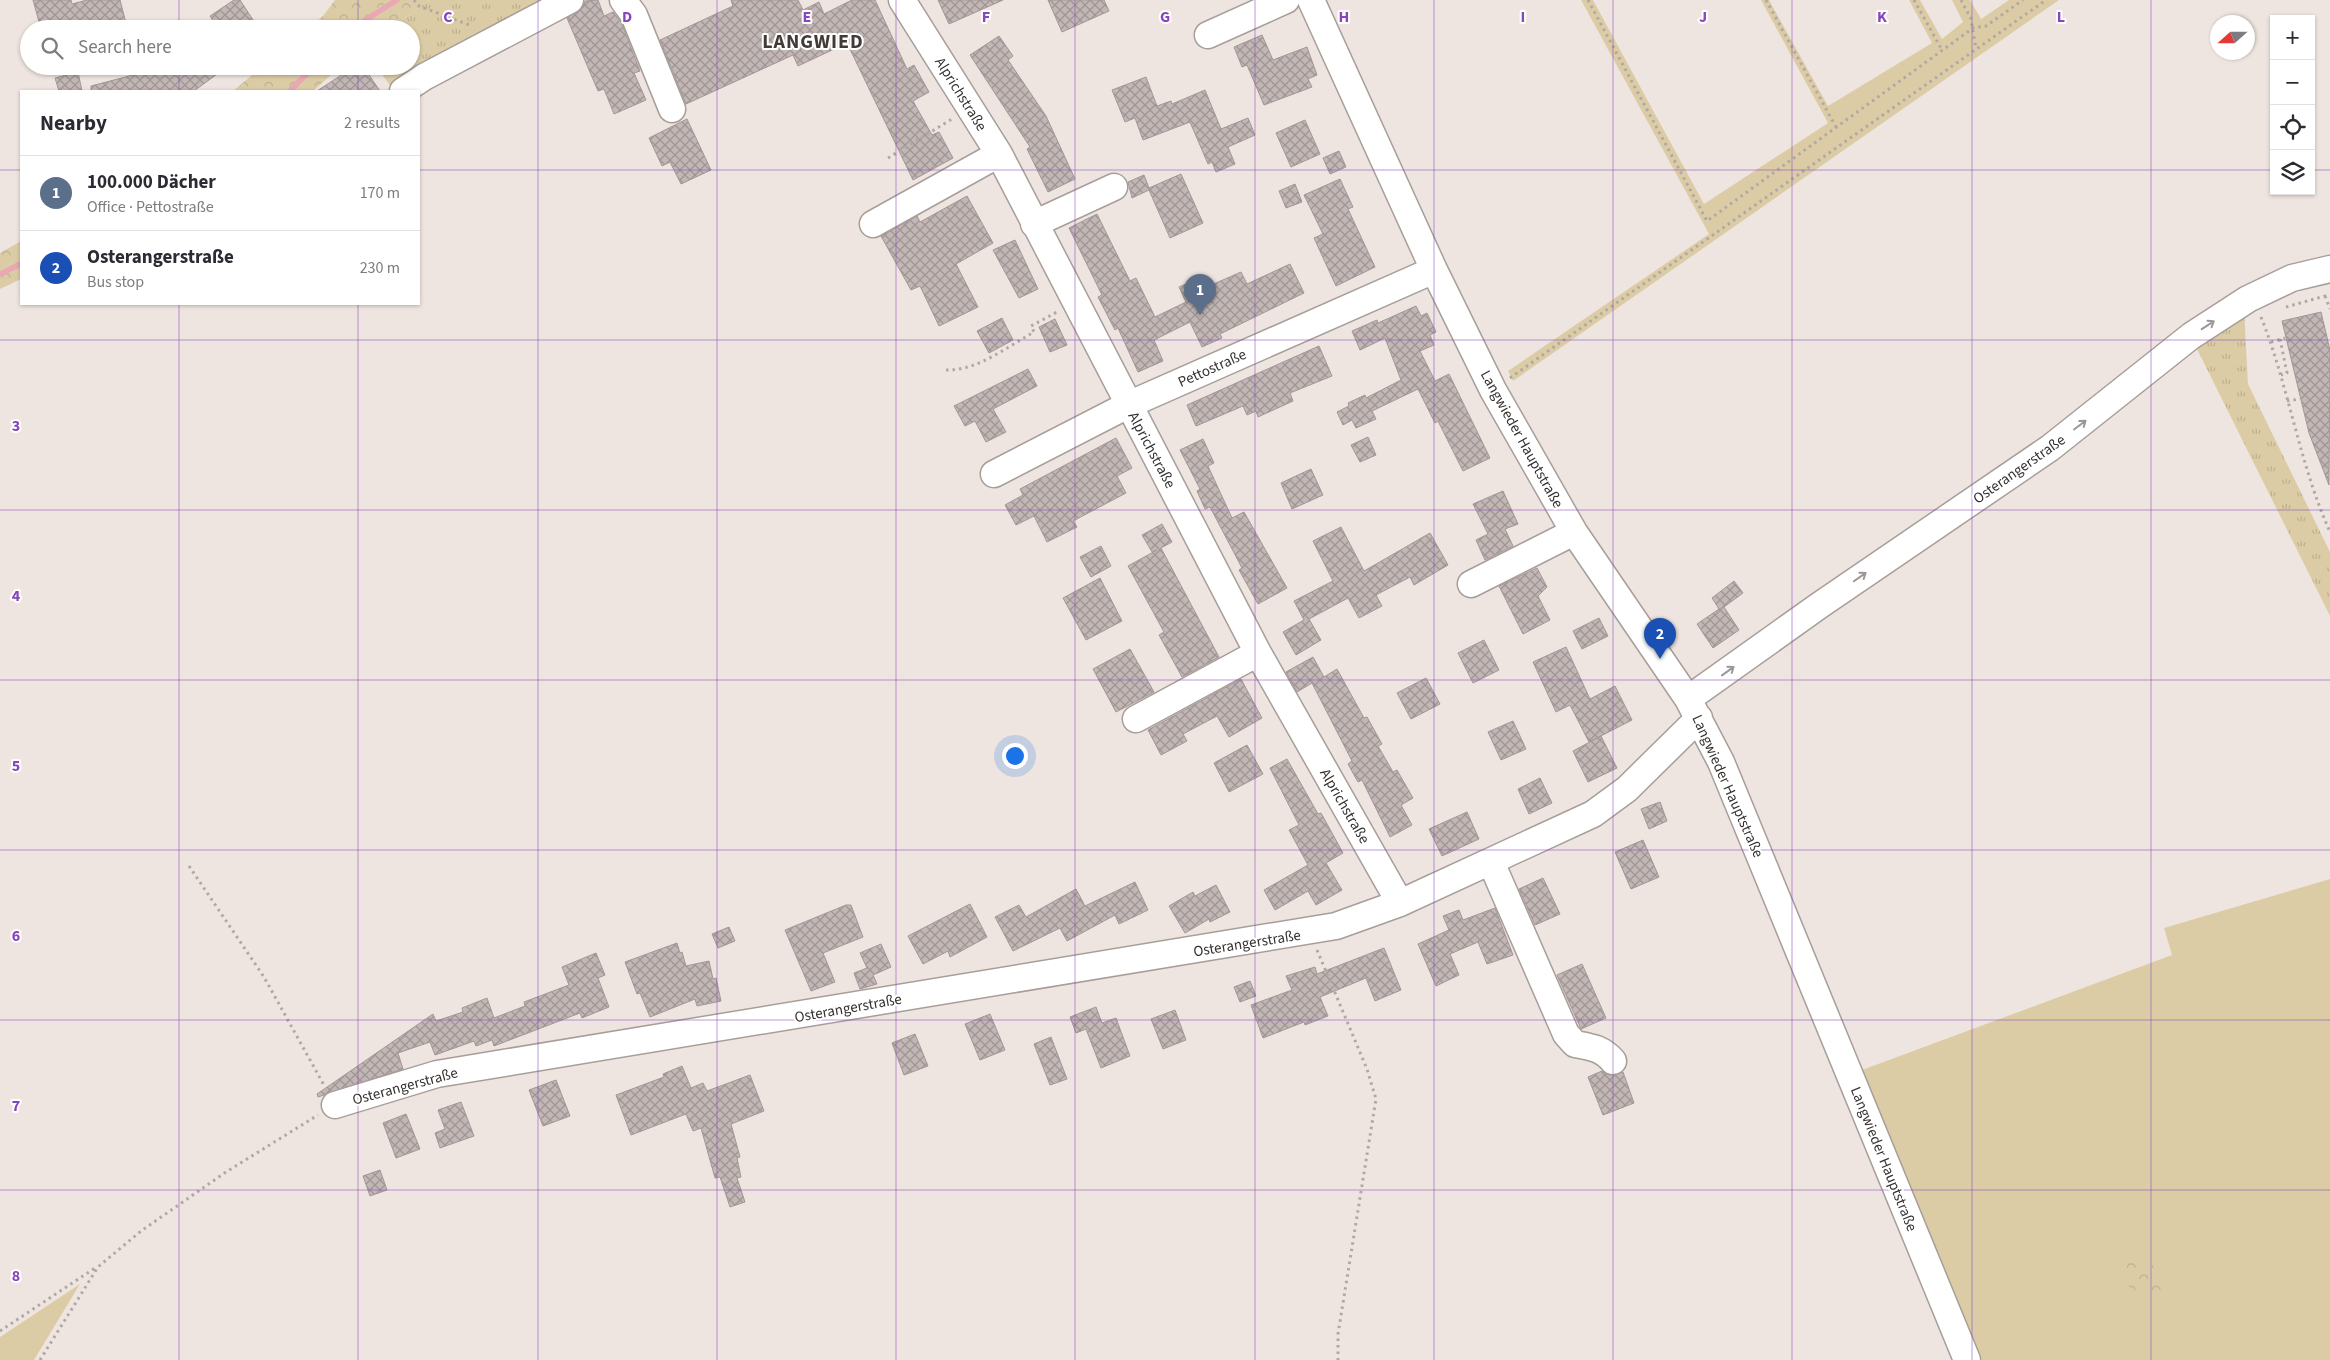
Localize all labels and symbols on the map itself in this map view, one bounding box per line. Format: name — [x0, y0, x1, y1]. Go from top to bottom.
text: C — [443, 6, 453, 28]
text: D — [622, 6, 632, 28]
text: E — [803, 6, 811, 28]
text: F — [982, 6, 990, 28]
text: G — [1160, 6, 1170, 28]
text: H — [1339, 6, 1349, 28]
text: I — [1521, 6, 1525, 28]
text: J — [1699, 6, 1707, 28]
text: K — [1877, 6, 1887, 28]
text: L — [2057, 6, 2065, 28]
north arrow — [2210, 15, 2255, 60]
district label: LANGWIED — [762, 28, 864, 56]
street label: Alprichstraße — [929, 53, 992, 135]
pin: 1 — [1184, 274, 1216, 315]
one-way arrow — [2201, 320, 2215, 330]
street label: Pettostraße — [1175, 344, 1250, 393]
street label: Langwieder Hauptstraße — [1475, 367, 1568, 512]
street label: Alprichstraße — [1123, 408, 1180, 492]
text: 3 — [12, 415, 20, 437]
one-way arrow — [2073, 420, 2087, 430]
street label: Osterangerstraße — [1969, 430, 2070, 509]
one-way arrow — [1853, 572, 1867, 582]
text: 4 — [12, 585, 21, 607]
pin: 2 — [1644, 618, 1676, 659]
one-way arrow — [1720, 666, 1734, 676]
street label: Langwieder Hauptstraße — [1687, 711, 1769, 861]
your location — [1002, 743, 1028, 769]
text: 5 — [12, 755, 20, 777]
street label: Alprichstraße — [1315, 765, 1375, 848]
text: 6 — [12, 925, 20, 947]
street label: Osterangerstraße — [1192, 925, 1302, 962]
street label: Osterangerstraße — [793, 989, 903, 1028]
street label: Osterangerstraße — [350, 1062, 460, 1111]
street label: Langwieder Hauptstraße — [1845, 1084, 1922, 1235]
text: 7 — [12, 1095, 20, 1117]
text: 8 — [12, 1265, 20, 1287]

